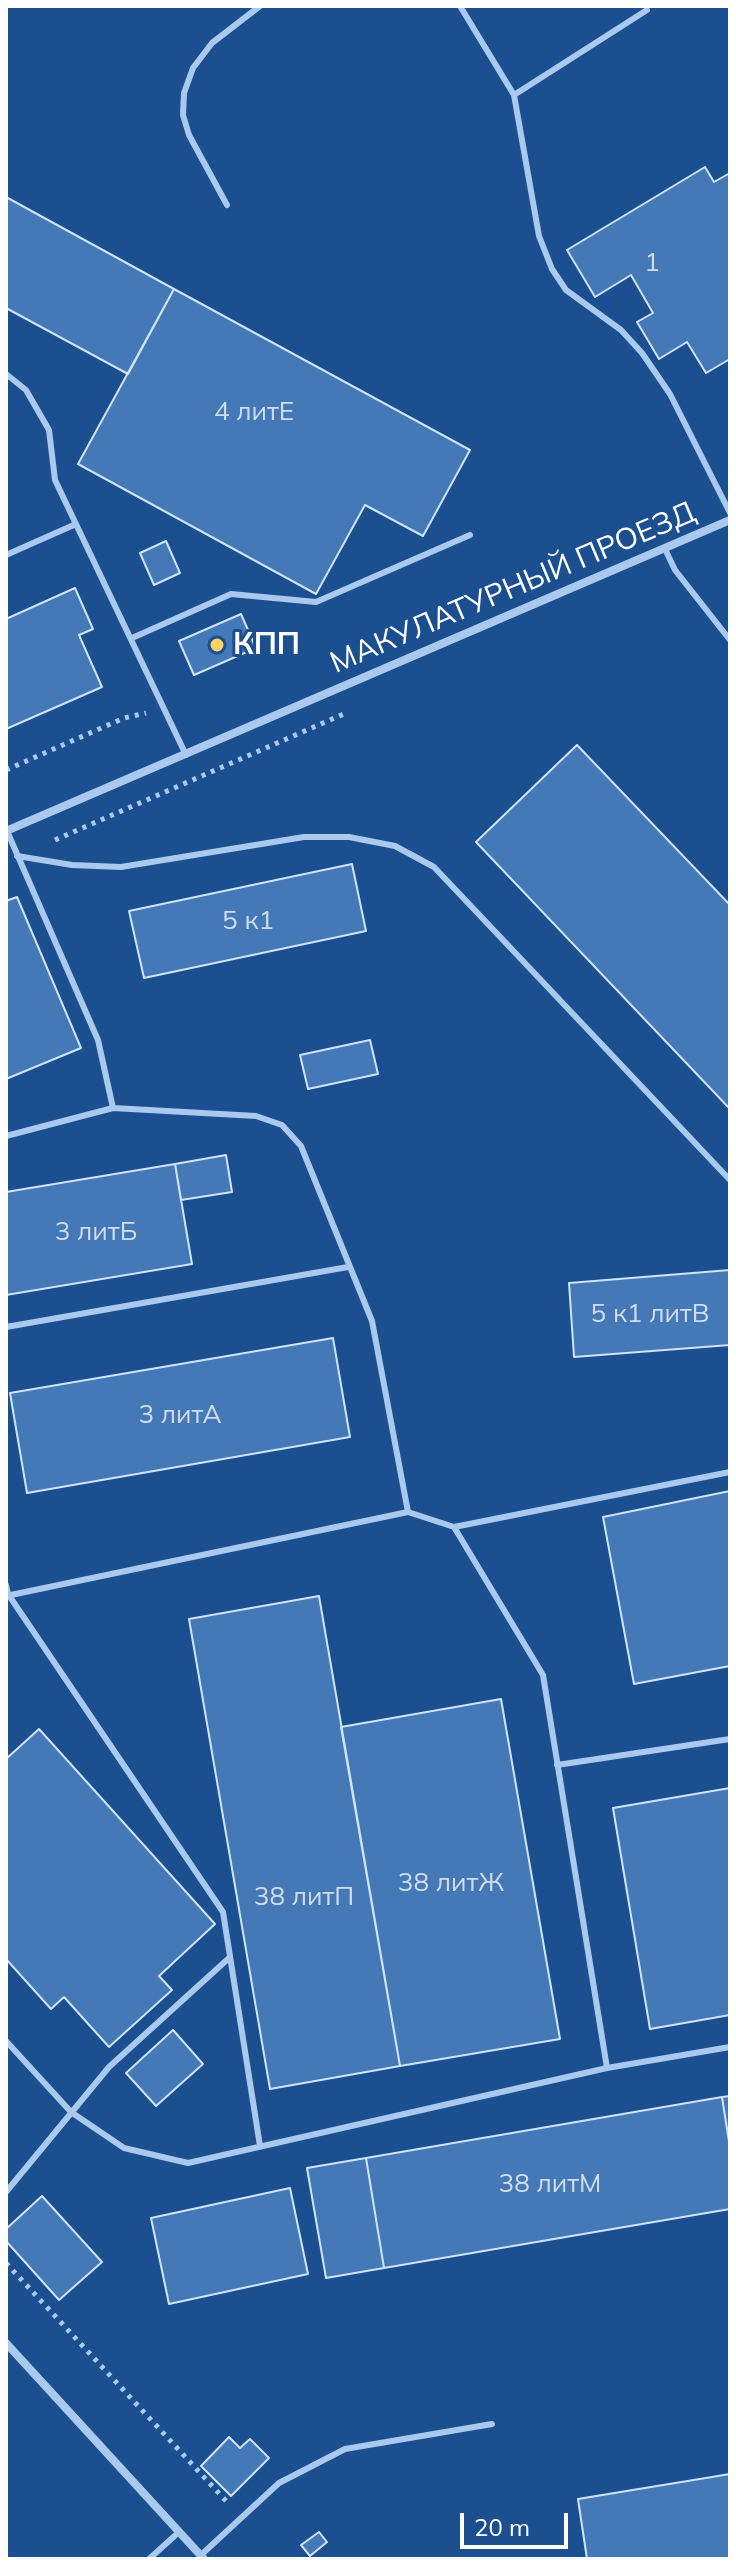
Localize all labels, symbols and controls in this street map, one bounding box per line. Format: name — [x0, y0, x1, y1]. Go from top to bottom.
house number: 1 — [644, 247, 660, 279]
house number: 4 литЕ — [214, 396, 294, 428]
street label: МАКУЛАТУРНЫЙ ПРОЕЗД — [325, 495, 701, 681]
place label: КПП — [233, 627, 300, 663]
marker: КПП — [208, 636, 226, 654]
house number: 5 к1 — [222, 905, 274, 937]
house number: 3 литБ — [55, 1216, 137, 1248]
house number: 5 к1 литВ — [590, 1298, 710, 1330]
house number: 3 литА — [138, 1399, 222, 1431]
house number: 38 литЖ — [398, 1867, 504, 1899]
house number: 38 литП — [254, 1881, 354, 1913]
house number: 38 литМ — [499, 2168, 601, 2200]
scale bar — [464, 2497, 572, 2547]
text: 20 m — [474, 2512, 530, 2542]

